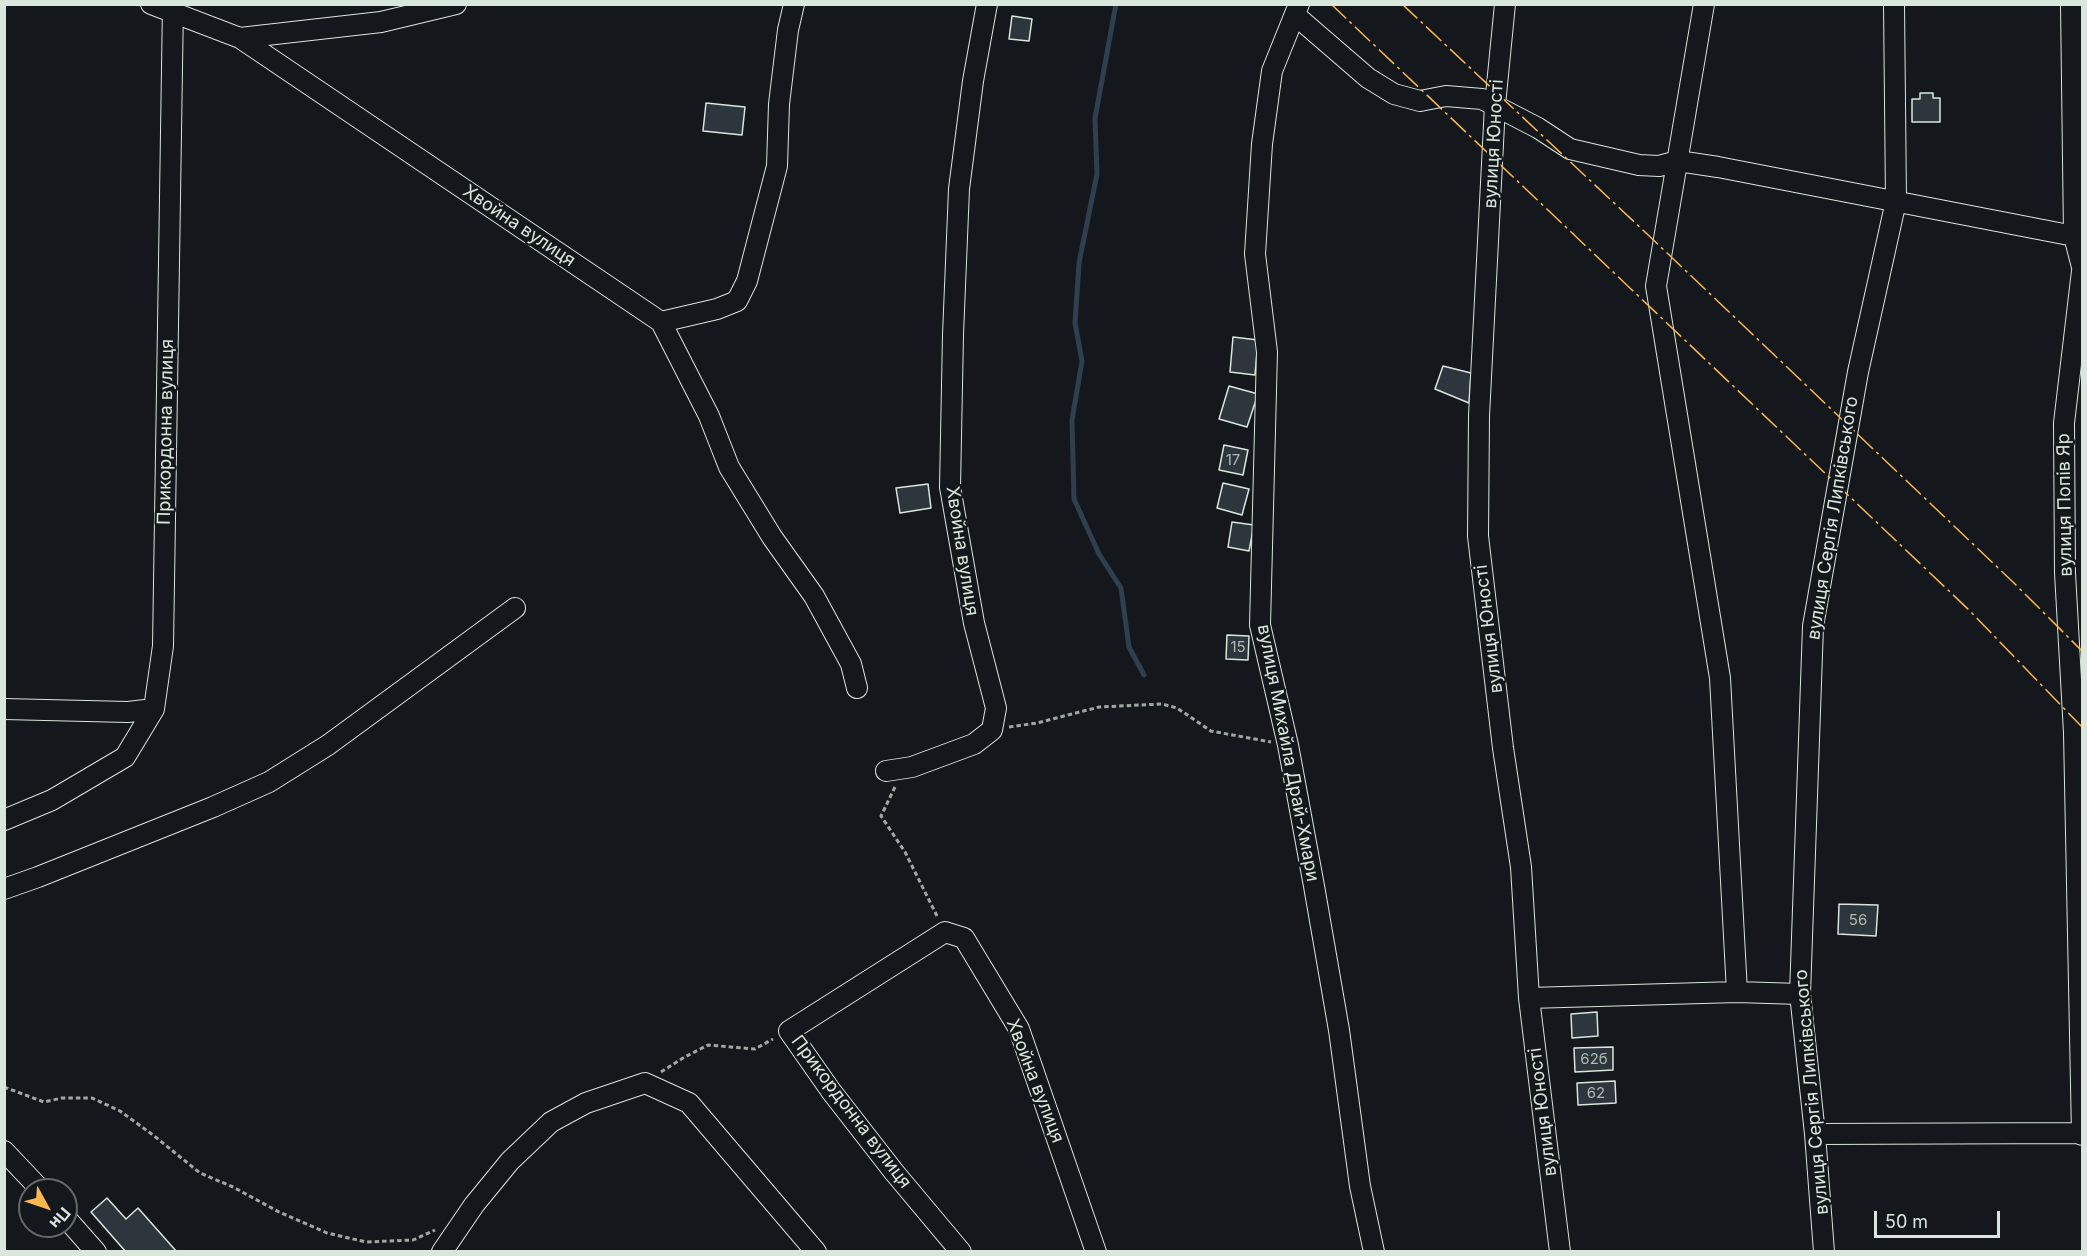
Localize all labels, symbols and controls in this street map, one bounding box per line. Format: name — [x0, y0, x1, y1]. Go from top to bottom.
street label: вулиця Юності — [1480, 79, 1508, 209]
street label: Хвойна вулиця — [459, 180, 579, 272]
street label: Прикордонна вулиця — [154, 339, 178, 525]
street label: вулиця Сергія Липківського — [1803, 395, 1863, 641]
street label: вулиця Попів Яр — [2053, 433, 2077, 577]
house number: 17 — [1226, 451, 1240, 469]
street label: Хвойна вулиця — [941, 485, 983, 617]
street label: вулиця Юності — [1470, 564, 1508, 694]
street label: вулиця Михайла Драй-Хмари — [1252, 623, 1324, 883]
house number: 15 — [1230, 638, 1246, 656]
house number: 56 — [1849, 911, 1867, 929]
street label: вулиця Сергія Липківського — [1791, 968, 1833, 1216]
street label: Хвойна вулиця — [1001, 1016, 1069, 1146]
street label: Прикордонна вулиця — [786, 1031, 916, 1193]
street label: вулиця Юності — [1524, 1047, 1562, 1177]
house number: 62б — [1580, 1050, 1608, 1068]
house number: 62 — [1587, 1084, 1605, 1102]
north arrow — [18, 1178, 78, 1238]
scale bar — [1877, 1199, 2003, 1237]
text: Пн — [46, 1203, 75, 1233]
text: 50 m — [1885, 1211, 1928, 1232]

